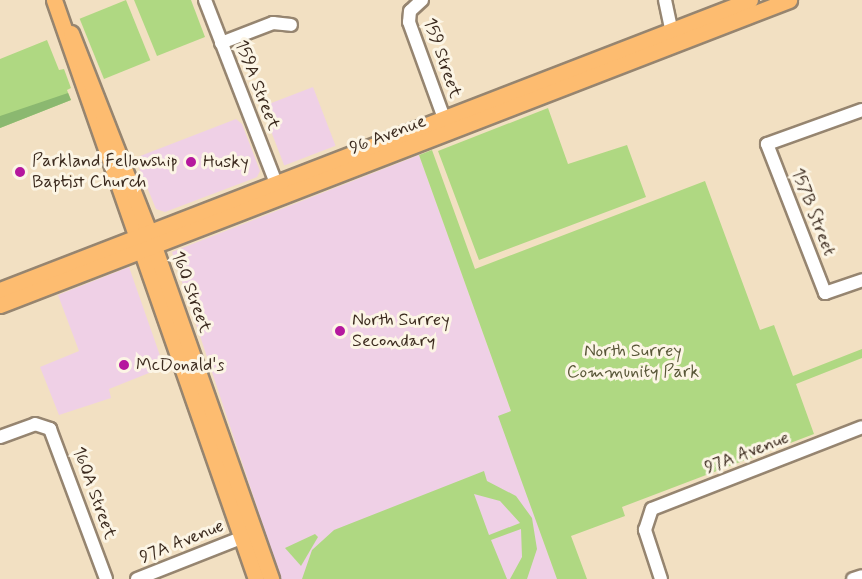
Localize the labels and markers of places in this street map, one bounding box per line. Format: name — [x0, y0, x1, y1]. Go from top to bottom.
place label: Parkland Fellowship Baptist Church — [32, 151, 178, 194]
place label: Husky — [203, 151, 249, 173]
marker: Husky — [184, 155, 198, 169]
marker: Parkland Fellowship Baptist Church — [13, 165, 27, 179]
place label: North Surrey Secondary — [352, 310, 450, 352]
marker: North Surrey Secondary — [333, 324, 347, 338]
place label: McDonald's — [136, 354, 224, 376]
marker: McDonald's — [117, 358, 131, 372]

